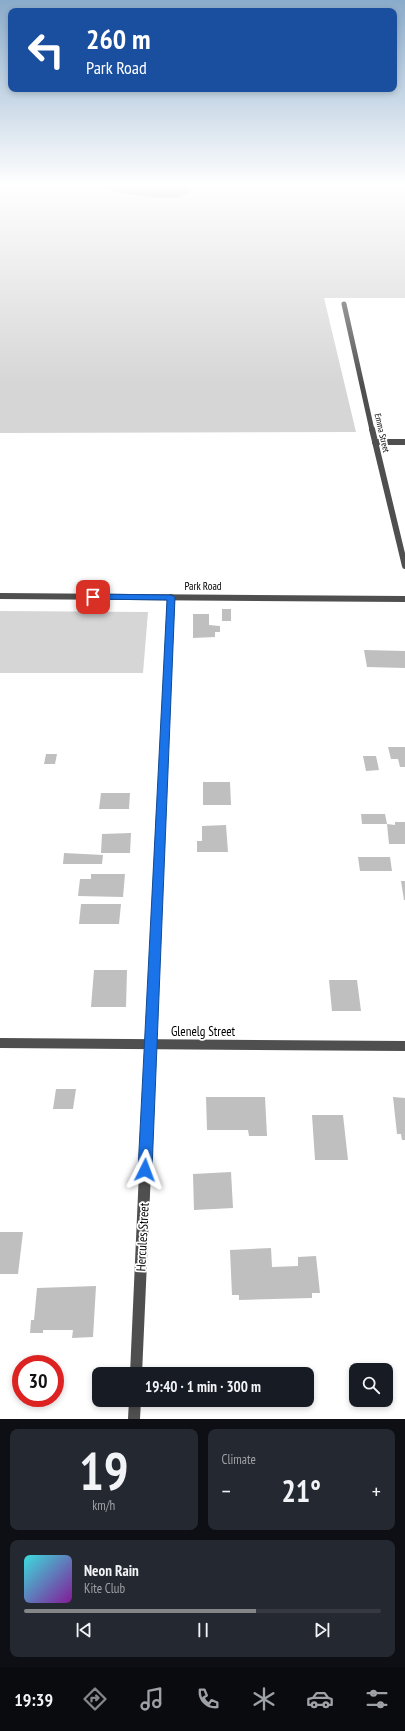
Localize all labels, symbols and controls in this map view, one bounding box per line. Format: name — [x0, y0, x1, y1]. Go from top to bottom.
text: 260 m — [86, 20, 150, 57]
icon: left — [20, 24, 72, 76]
text: Park Road — [86, 56, 147, 79]
street label: Emma Street — [373, 412, 392, 454]
street label: Park Road — [184, 579, 222, 593]
pin — [76, 580, 110, 614]
icon: arrive — [82, 586, 104, 608]
street label: Glenelg Street — [171, 1023, 236, 1040]
position arrow — [124, 1149, 166, 1191]
street label: Hercules Street — [132, 1202, 153, 1272]
speed limit sign: 30 — [12, 1355, 64, 1407]
map controls — [349, 1363, 393, 1407]
button: search — [349, 1363, 393, 1407]
text: 19:40 · 1 min · 300 m — [145, 1377, 261, 1396]
text: 19 — [79, 1437, 129, 1504]
text: Climate — [222, 1451, 256, 1468]
text: 21° — [281, 1471, 321, 1510]
text: − — [222, 1477, 231, 1505]
text: + — [372, 1477, 381, 1505]
text: km/h — [92, 1497, 115, 1514]
text: Neon Rain — [84, 1561, 139, 1580]
text: Kite Club — [84, 1580, 125, 1597]
icon: previous — [73, 1619, 95, 1641]
icon: pause — [192, 1619, 214, 1641]
icon: next — [311, 1619, 333, 1641]
icon: directions — [81, 1685, 109, 1713]
icon: music — [138, 1685, 166, 1713]
icon: phone — [194, 1685, 222, 1713]
icon: climate — [250, 1685, 278, 1713]
icon: car — [306, 1685, 334, 1713]
icon: filters — [363, 1685, 391, 1713]
text: 19:39 — [14, 1688, 53, 1711]

